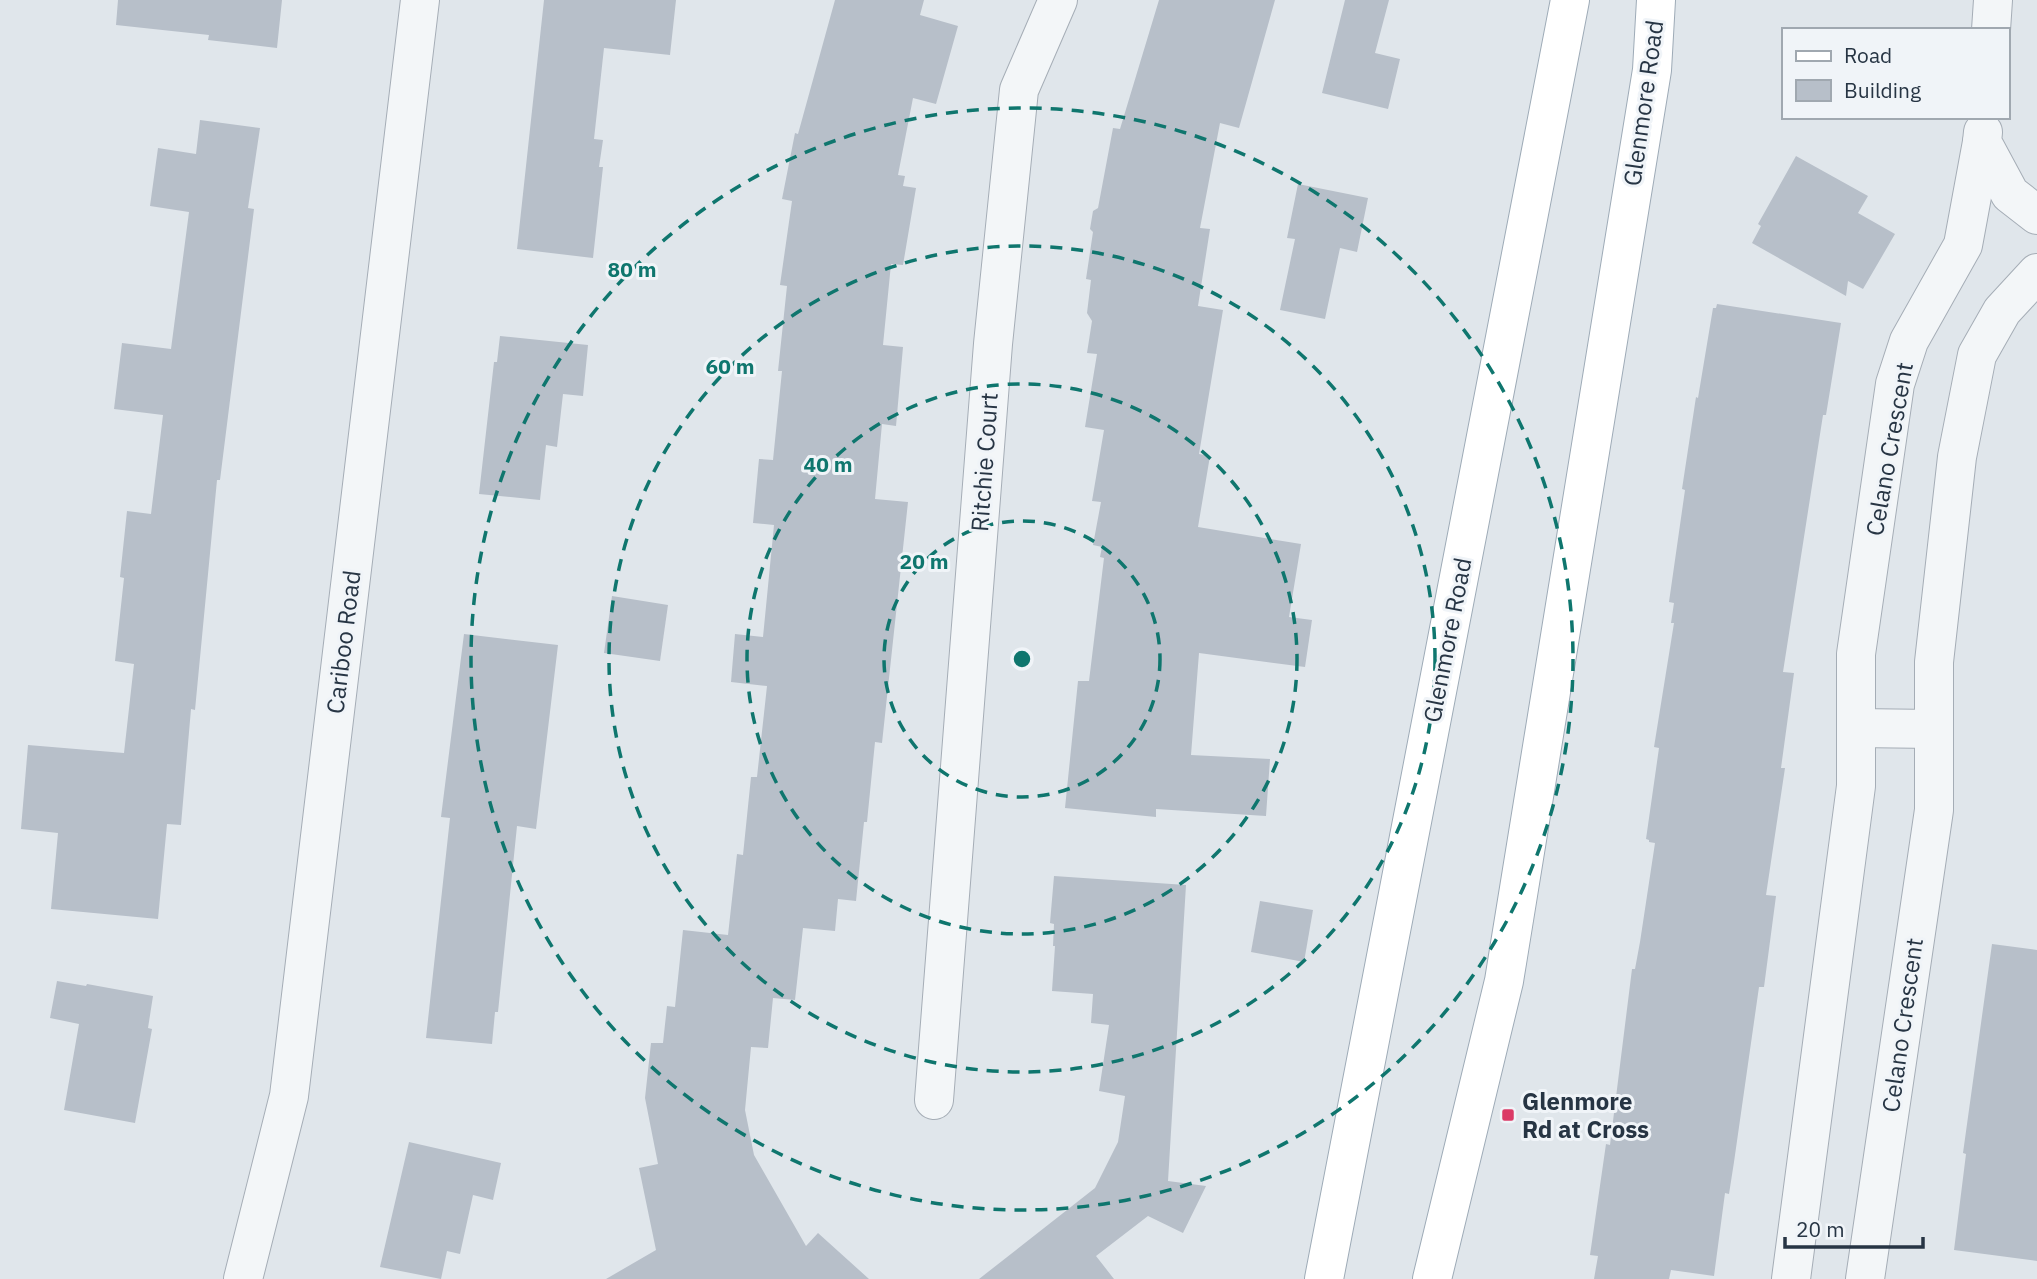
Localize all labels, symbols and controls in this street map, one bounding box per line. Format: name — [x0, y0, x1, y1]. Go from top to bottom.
street label: Glenmore Road — [1616, 18, 1670, 188]
legend — [1782, 28, 2009, 119]
text: Road — [1844, 41, 1892, 69]
text: Building — [1844, 76, 1921, 104]
text: 80 m — [608, 255, 656, 283]
text: 60 m — [706, 352, 754, 380]
street label: Celano Crescent — [1858, 360, 1920, 538]
street label: Ritchie Court — [963, 391, 1005, 533]
text: 40 m — [804, 450, 852, 478]
text: 20 m — [900, 547, 948, 575]
street label: Glenmore Road — [1415, 555, 1479, 725]
street label: Cariboo Road — [318, 569, 368, 715]
centre of rings — [1010, 647, 1034, 671]
street label: Celano Crescent — [1874, 936, 1930, 1114]
place label: Glenmore Rd at Cross — [1522, 1085, 1649, 1145]
marker: Glenmore Rd at Cross — [1500, 1107, 1516, 1123]
scale bar — [1785, 1206, 1923, 1250]
text: 20 m — [1796, 1215, 1845, 1243]

